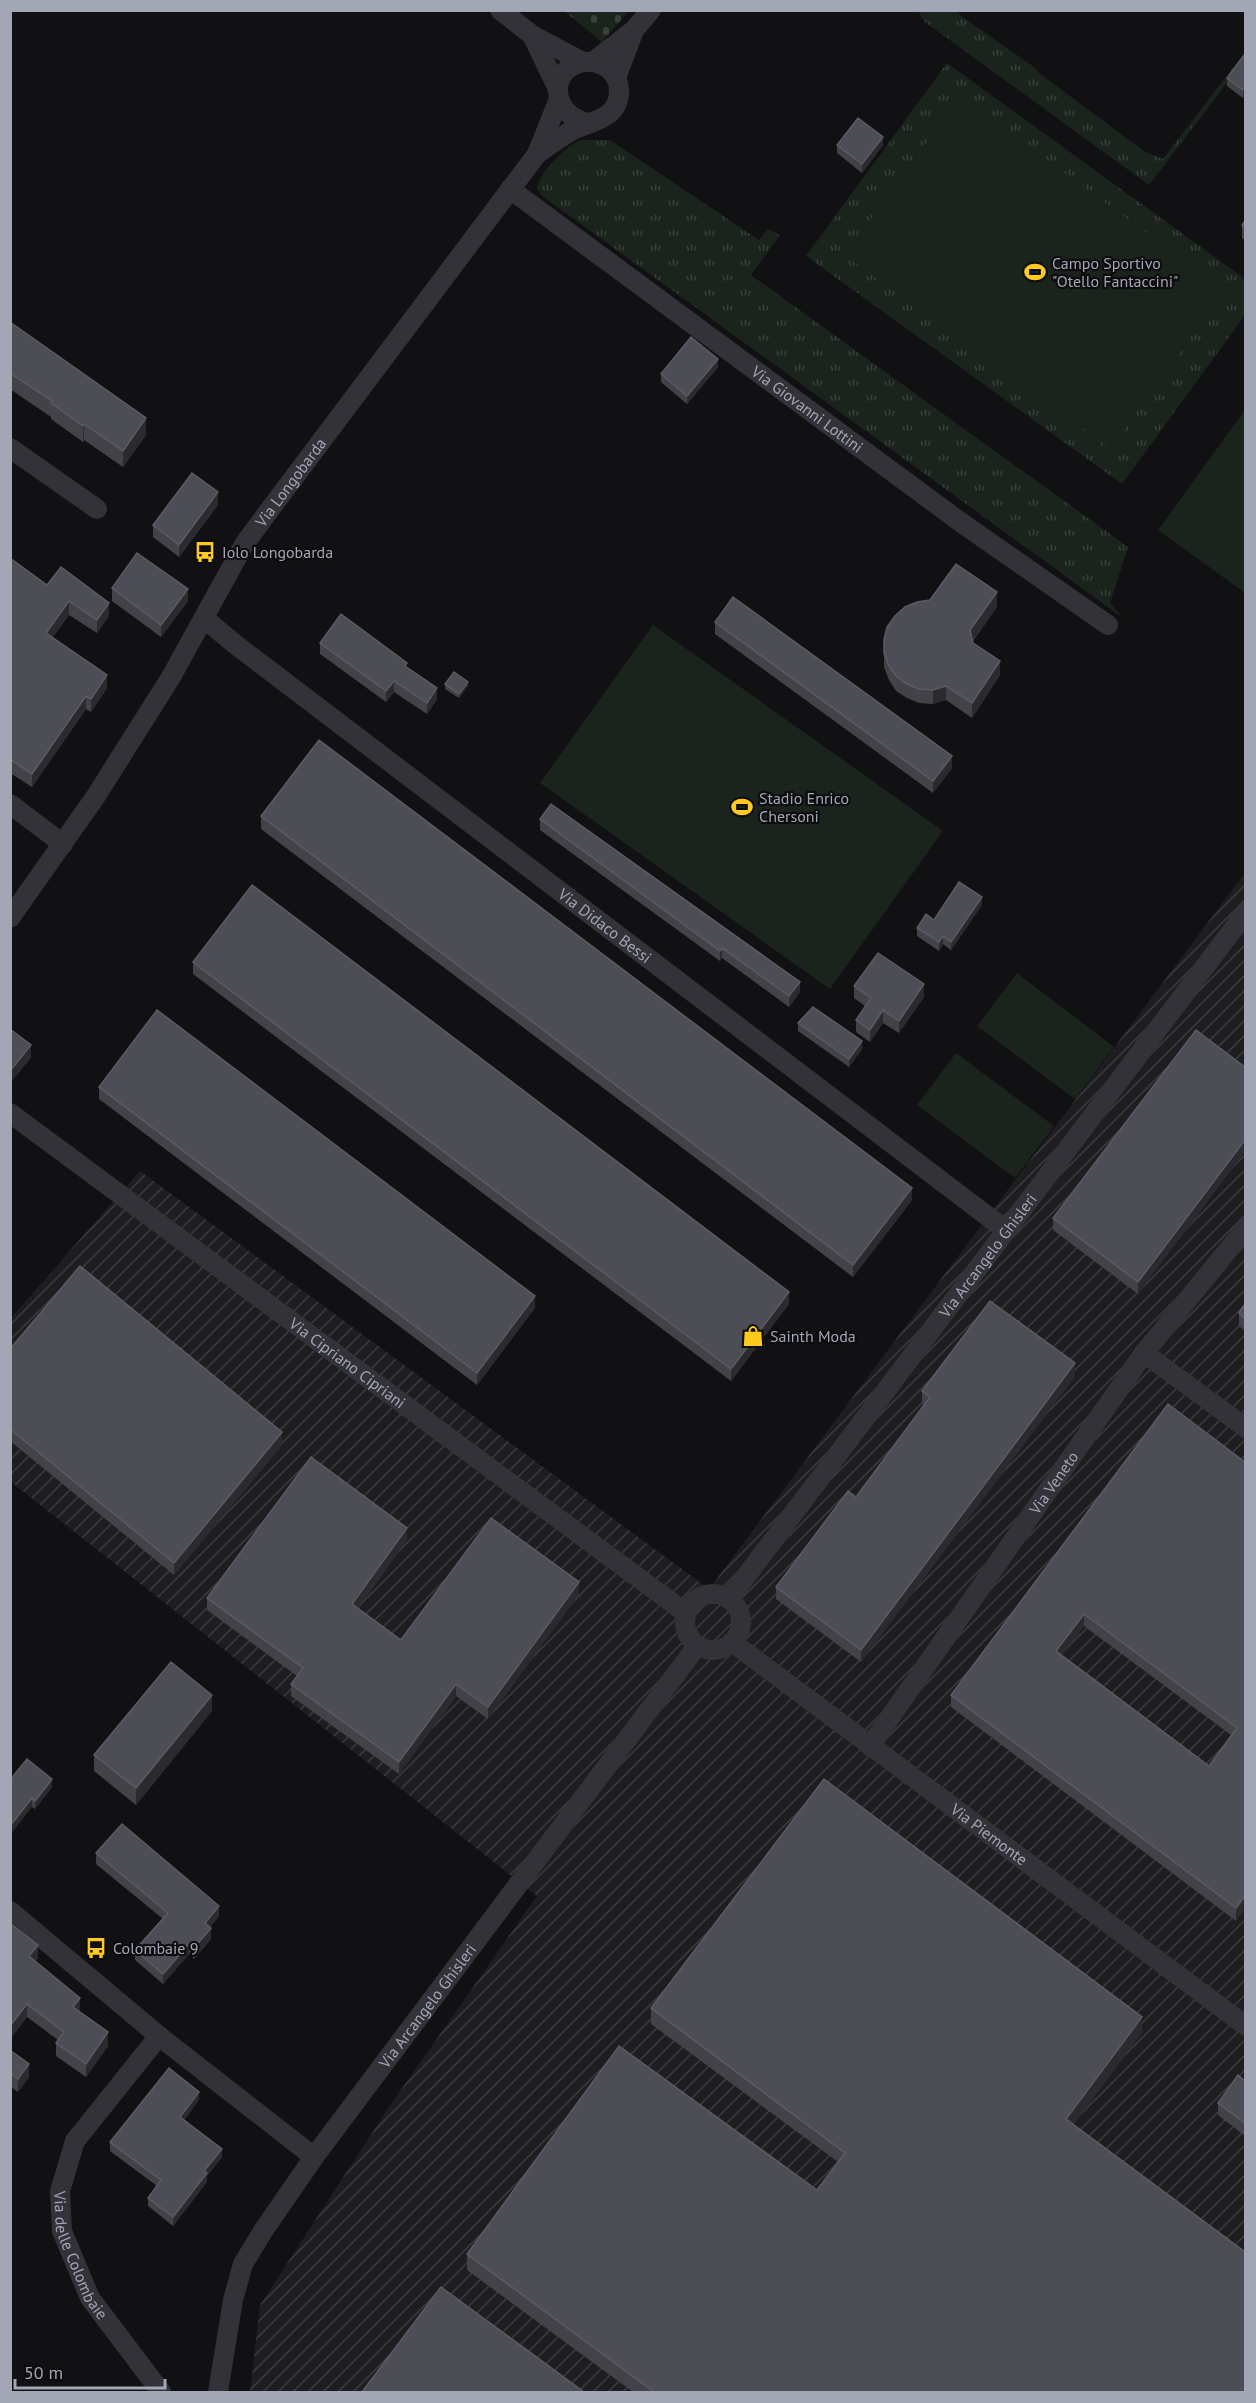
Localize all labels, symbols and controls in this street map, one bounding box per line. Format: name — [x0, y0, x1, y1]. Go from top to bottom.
place label: Campo Sportivo "Otello Fantaccini" — [1052, 253, 1178, 291]
sports icon: Campo Sportivo "Otello Fantaccini" — [1023, 260, 1047, 284]
street label: Via Giovanni Lottini — [747, 361, 867, 457]
street label: Via Longobarda — [250, 434, 330, 531]
bus stop icon: Iolo Longobarda — [193, 540, 217, 564]
place label: Iolo Longobarda — [222, 542, 333, 562]
place label: Stadio Enrico Chersoni — [759, 788, 849, 826]
sports icon: Stadio Enrico Chersoni — [730, 795, 754, 819]
street label: Via Didaco Bessi — [554, 883, 656, 967]
street label: Via Arcangelo Ghisleri — [934, 1189, 1041, 1322]
street label: Via Cipriano Cipriani — [285, 1313, 410, 1412]
shop icon: Sainth Moda — [741, 1324, 765, 1348]
place label: Sainth Moda — [770, 1326, 856, 1346]
street label: Via Veneto — [1024, 1447, 1082, 1519]
street label: Via Piemonte — [946, 1798, 1031, 1869]
bus stop icon: Colombaie 9 — [84, 1936, 108, 1960]
place label: Colombaie 9 — [113, 1938, 198, 1958]
street label: Via Arcangelo Ghisleri — [374, 1940, 480, 2073]
street label: Via delle Colombaie — [50, 2190, 112, 2323]
scale bar — [15, 2352, 165, 2390]
text: 50 m — [24, 2361, 63, 2384]

